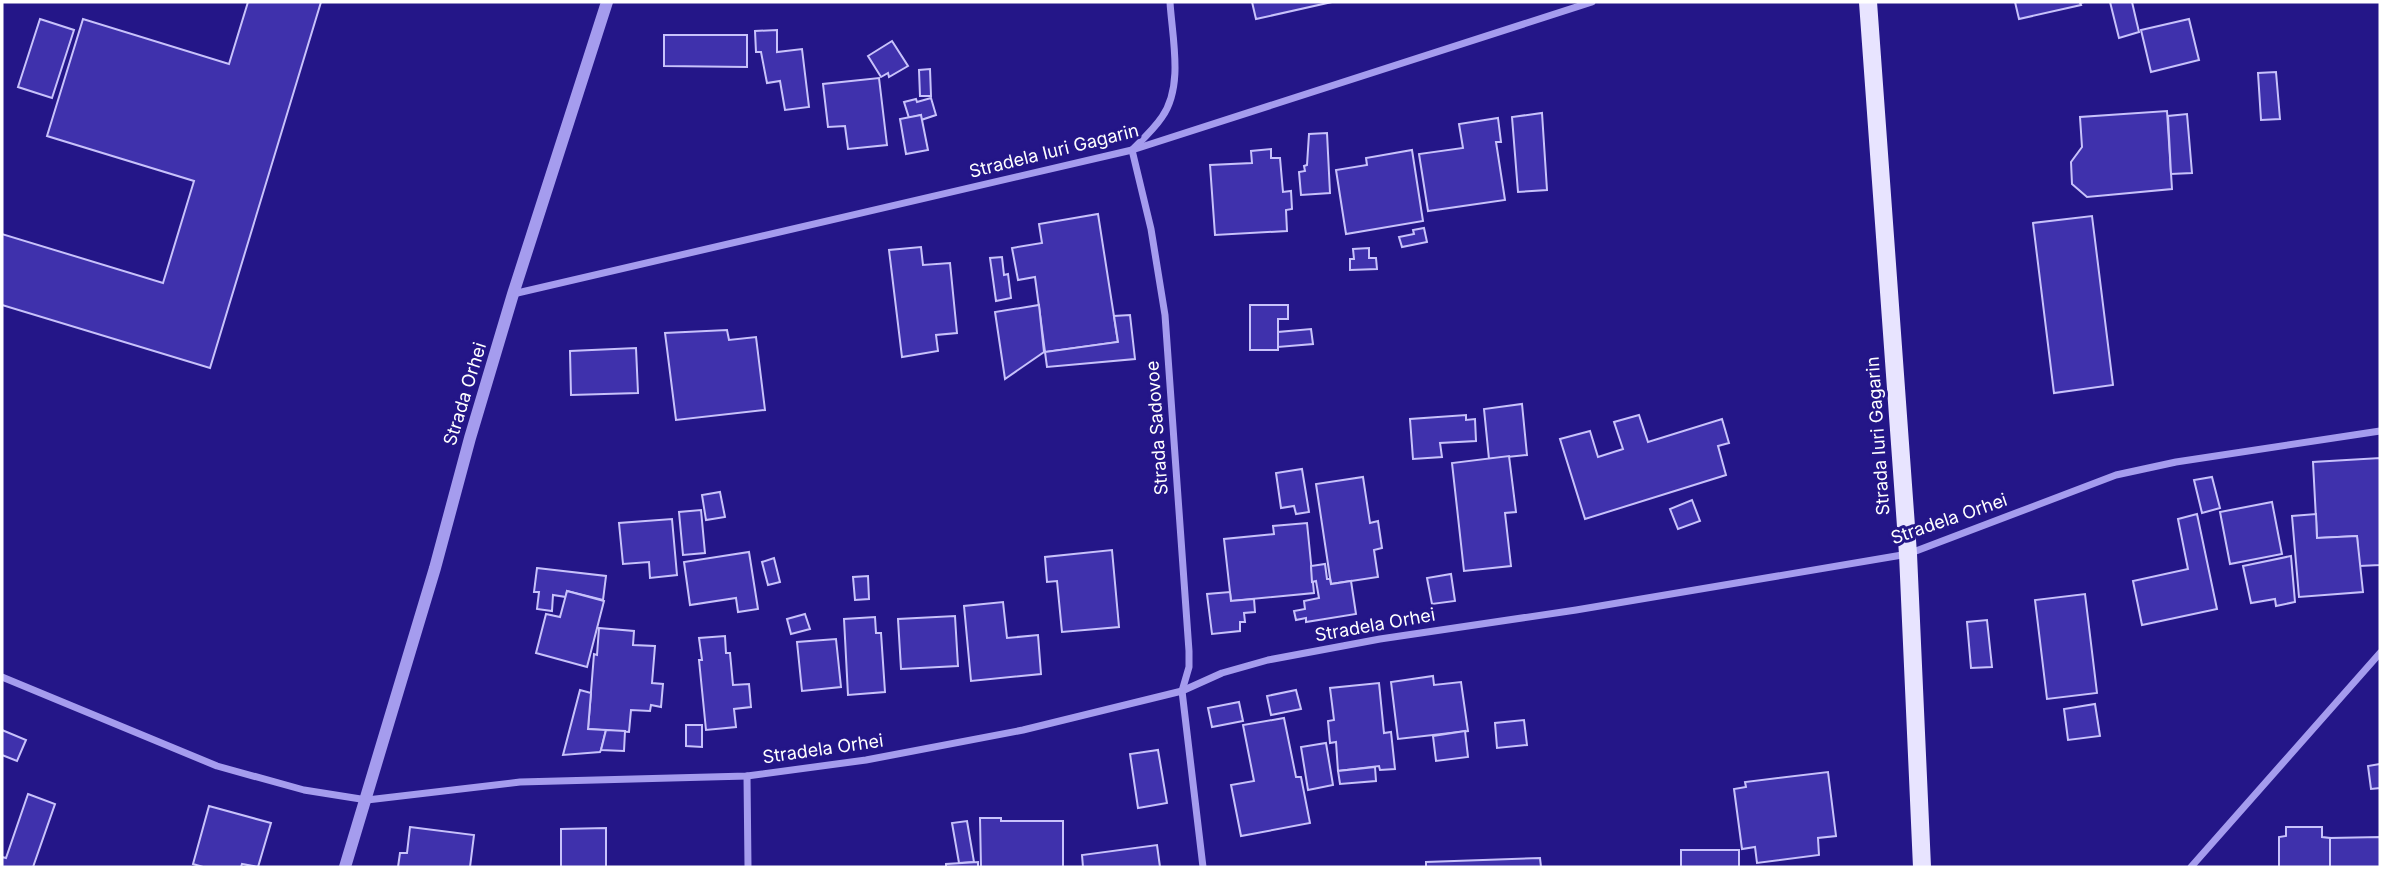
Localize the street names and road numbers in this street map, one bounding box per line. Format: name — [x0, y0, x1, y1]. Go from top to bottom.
street label: Stradela Iuri Gagarin — [967, 119, 1141, 182]
street label: Strada Orhei — [439, 340, 490, 448]
street label: Strada Iuri Gagarin — [1861, 356, 1894, 516]
street label: Strada Sadovoe — [1141, 360, 1172, 496]
street label: Stradela Orhei — [1888, 489, 2010, 548]
street label: Stradela Orhei — [1313, 604, 1437, 645]
street label: Stradela Orhei — [761, 730, 885, 767]

